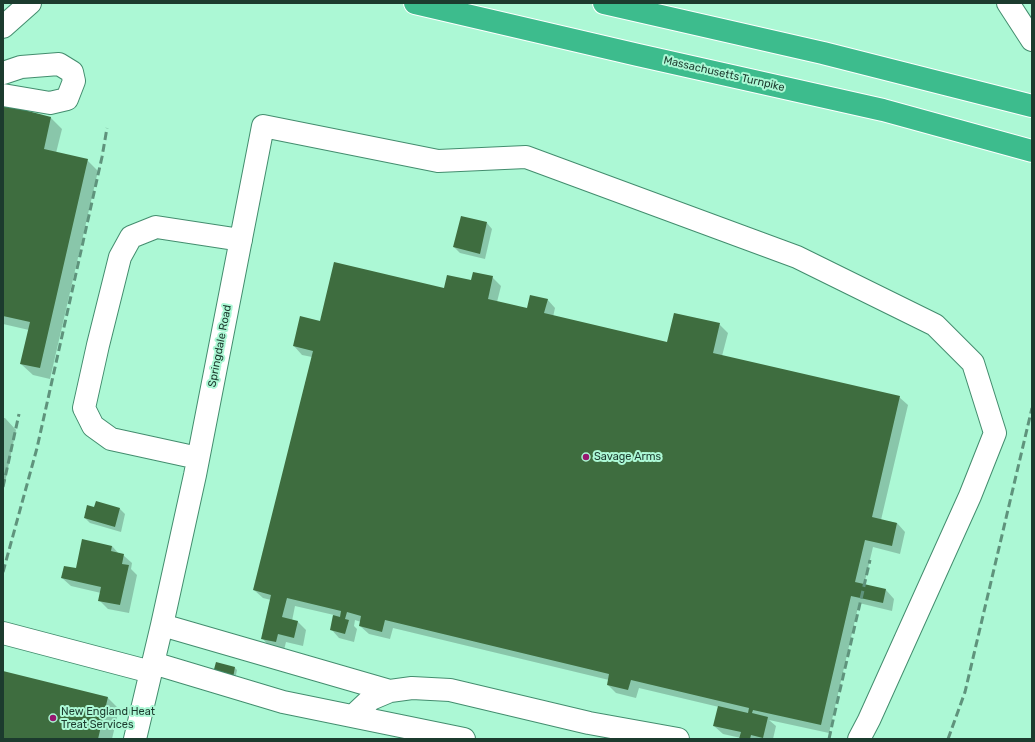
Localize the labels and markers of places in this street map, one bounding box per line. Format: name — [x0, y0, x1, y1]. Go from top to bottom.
place label: Savage Arms — [594, 450, 661, 464]
marker: Savage Arms — [581, 452, 591, 462]
place label: New England Heat Treat Services — [61, 705, 155, 731]
marker: New England Heat Treat Services — [48, 713, 58, 723]

